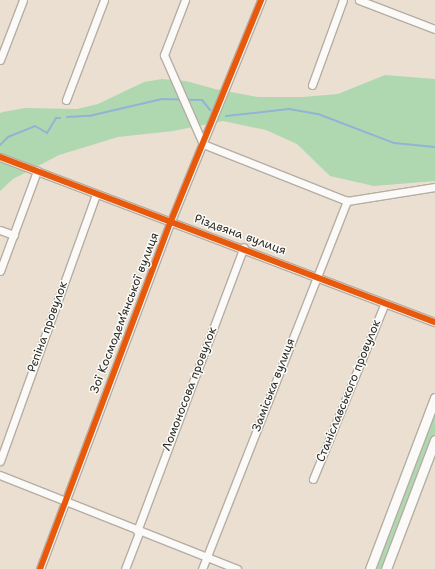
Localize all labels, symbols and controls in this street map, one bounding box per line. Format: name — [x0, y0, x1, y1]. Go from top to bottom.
street label: Різдвяна вулиця — [192, 212, 288, 258]
street label: Зої Космодем’янської вулиця — [88, 231, 162, 395]
street label: Рєпіна провулок — [25, 280, 71, 374]
street label: Станіславського провулок — [314, 318, 384, 464]
street label: Ломоносова провулок — [160, 325, 220, 453]
street label: Заміська вулиця — [250, 336, 298, 434]

